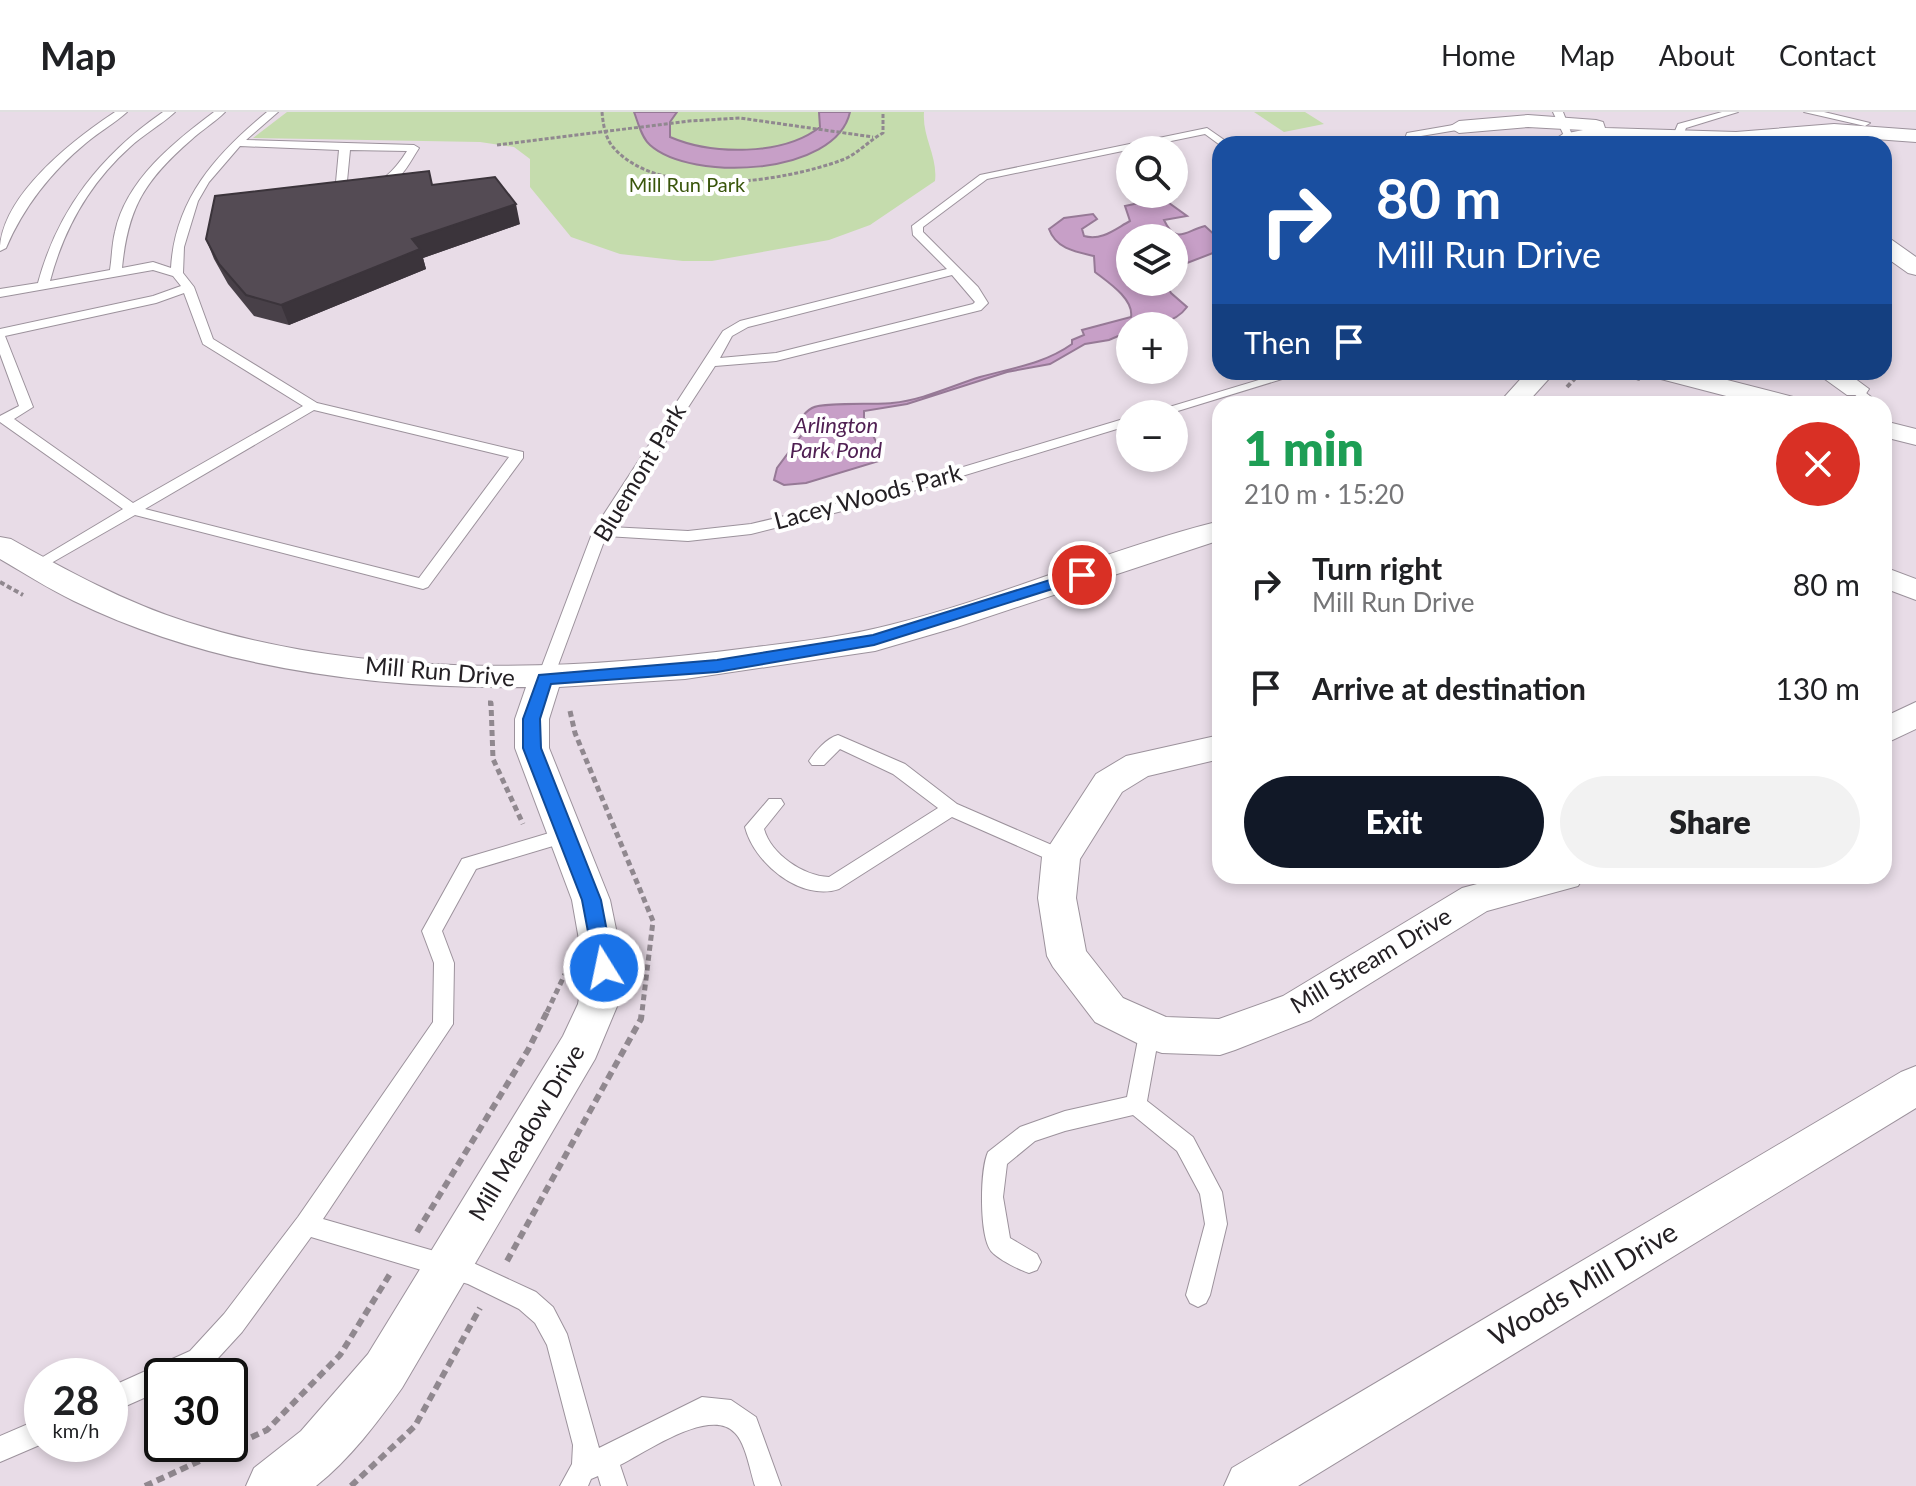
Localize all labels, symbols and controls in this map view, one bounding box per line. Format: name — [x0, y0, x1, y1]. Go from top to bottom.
text: Map — [40, 32, 116, 78]
text: Home — [1441, 38, 1516, 72]
text: Map — [1560, 38, 1615, 72]
text: About — [1659, 38, 1735, 72]
text: Contact — [1779, 38, 1876, 72]
map controls — [1116, 136, 1188, 472]
button: search — [1116, 136, 1188, 208]
text: 80 m — [1376, 164, 1501, 231]
icon: right — [1244, 168, 1348, 272]
park label: Mill Run Park — [629, 172, 746, 196]
button: layers — [1116, 224, 1188, 296]
text: Mill Run Drive — [1376, 232, 1601, 276]
button: + — [1116, 312, 1188, 384]
icon: arrive — [1327, 320, 1371, 364]
text: Then — [1244, 324, 1311, 360]
street label: Bluemont Park — [586, 398, 692, 546]
button: − — [1116, 400, 1188, 472]
water label: Arlington Park Pond — [790, 411, 883, 463]
text: 1 min — [1244, 419, 1364, 476]
button: close — [1776, 422, 1860, 506]
street label: Lacey Woods Park — [771, 456, 965, 535]
text: 210 m · 15:20 — [1244, 478, 1404, 510]
pin — [1048, 541, 1116, 609]
text: Turn right — [1312, 550, 1442, 586]
icon: arrive — [1060, 553, 1104, 597]
icon: right — [1244, 562, 1288, 606]
text: 80 m — [1793, 566, 1860, 602]
text: Mill Run Drive — [1312, 586, 1475, 618]
street label: Mill Run Drive — [364, 650, 516, 691]
icon: arrive — [1244, 666, 1288, 710]
text: Arrive at destination — [1312, 670, 1586, 706]
text: 130 m — [1775, 670, 1860, 706]
button: Exit — [1244, 776, 1544, 868]
button: Share — [1560, 776, 1860, 868]
street label: Mill Stream Drive — [1285, 900, 1456, 1019]
position arrow — [562, 926, 646, 1010]
street label: Mill Meadow Drive — [462, 1039, 590, 1226]
street label: Woods Mill Drive — [1482, 1214, 1683, 1353]
speed limit sign: 30 — [144, 1358, 248, 1462]
text: 28 — [53, 1376, 99, 1424]
text: km/h — [53, 1418, 99, 1442]

